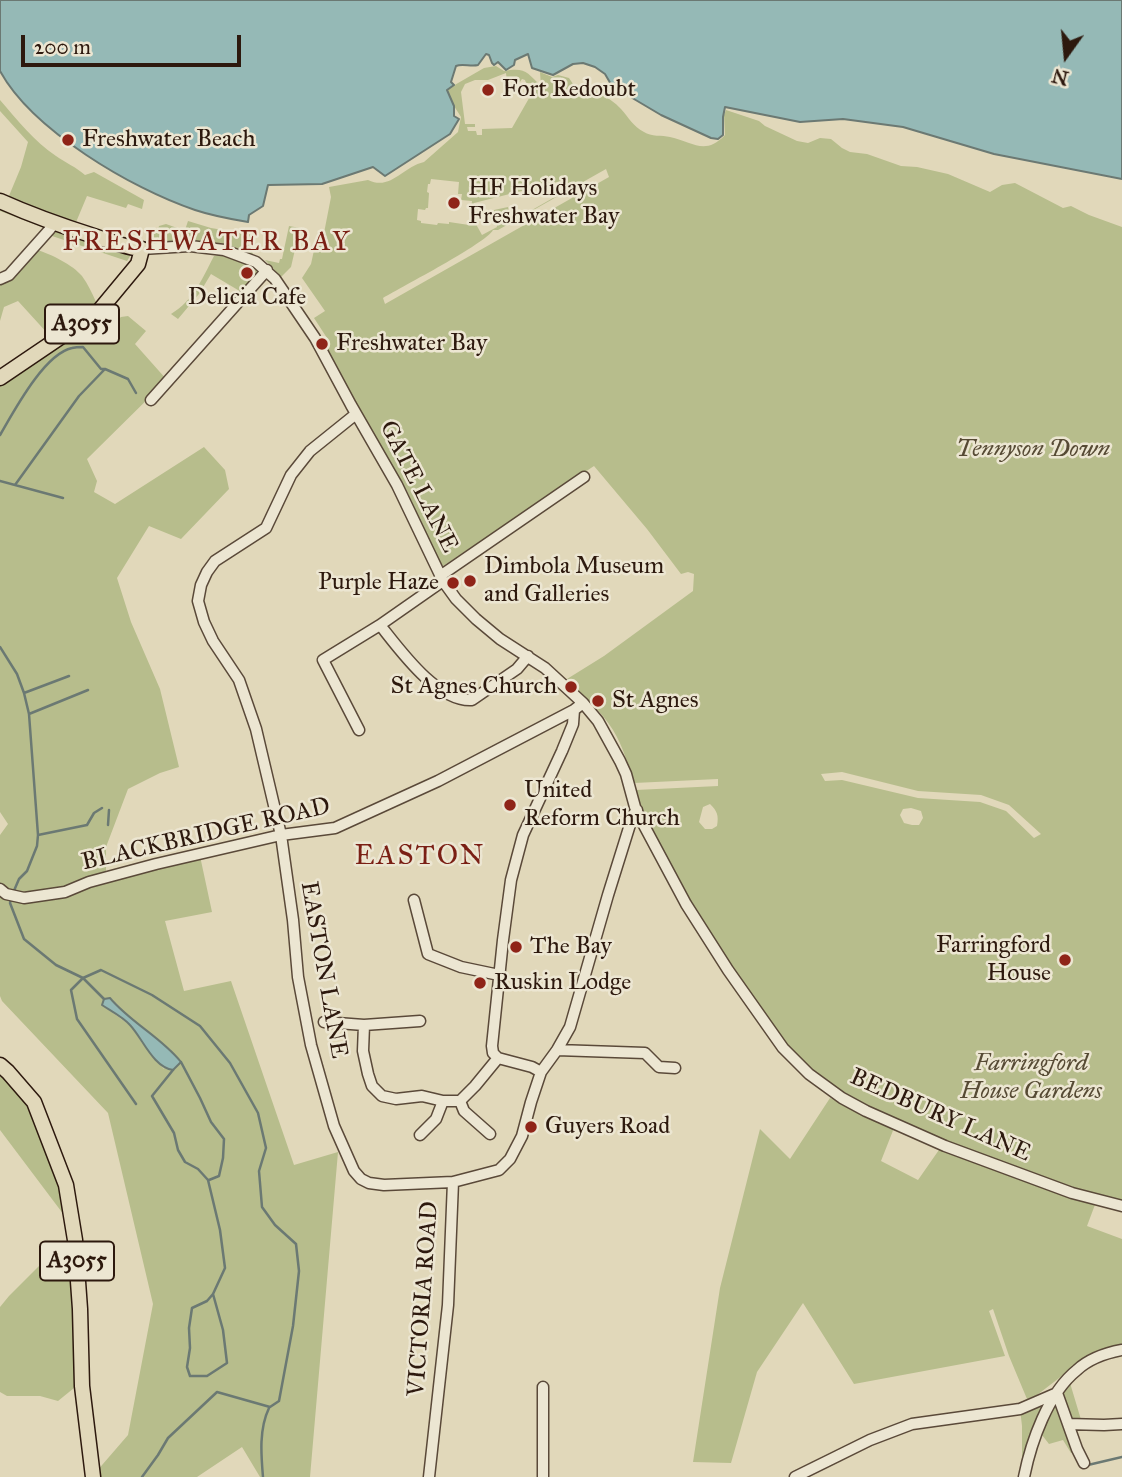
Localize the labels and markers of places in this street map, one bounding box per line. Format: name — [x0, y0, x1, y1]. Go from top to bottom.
place label: Fort Redoubt — [502, 76, 636, 104]
marker: Fort Redoubt — [480, 82, 496, 98]
place label: Freshwater Beach — [82, 126, 256, 154]
marker: Freshwater Beach — [60, 132, 76, 148]
place label: HF Holidays Freshwater Bay — [468, 175, 619, 231]
marker: HF Holidays Freshwater Bay — [446, 195, 462, 211]
marker: Delicia Cafe — [239, 265, 255, 281]
place label: Delicia Cafe — [188, 284, 306, 312]
place label: Freshwater Bay — [336, 330, 487, 358]
marker: Freshwater Bay — [314, 336, 330, 352]
place label: Dimbola Museum and Galleries — [484, 553, 664, 609]
place label: Purple Haze — [318, 569, 439, 597]
marker: Dimbola Museum and Galleries — [462, 573, 478, 589]
marker: Purple Haze — [445, 575, 461, 591]
place label: St Agnes Church — [391, 673, 557, 701]
marker: St Agnes Church — [563, 679, 579, 695]
place label: St Agnes — [612, 687, 699, 715]
marker: St Agnes — [590, 693, 606, 709]
place label: United Reform Church — [524, 777, 680, 833]
marker: United Reform Church — [502, 797, 518, 813]
place label: Farringford House — [936, 932, 1051, 988]
place label: The Bay — [530, 933, 612, 961]
marker: The Bay — [508, 939, 524, 955]
marker: Farringford House — [1057, 952, 1073, 968]
place label: Ruskin Lodge — [494, 969, 631, 997]
marker: Ruskin Lodge — [472, 975, 488, 991]
place label: Guyers Road — [545, 1113, 670, 1141]
marker: Guyers Road — [523, 1119, 539, 1135]

